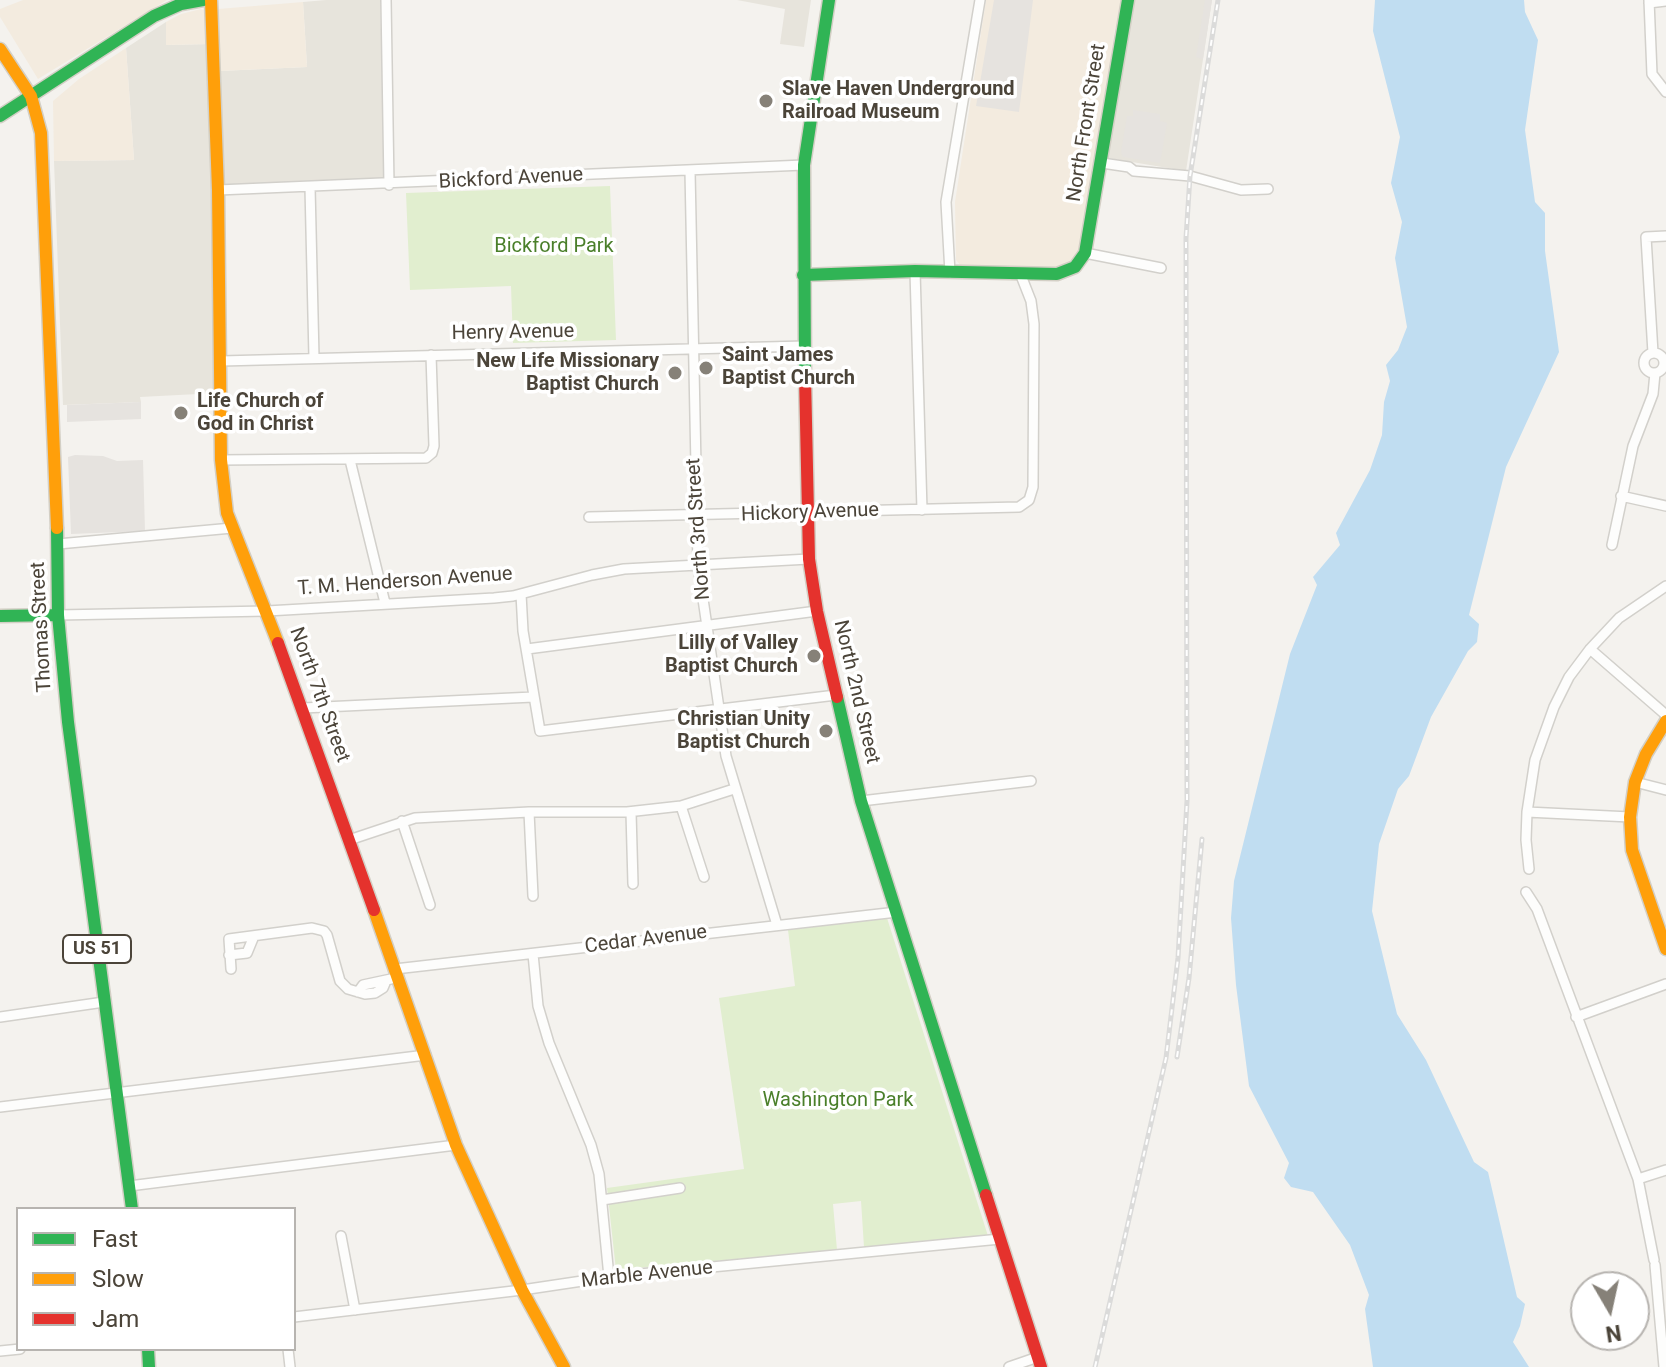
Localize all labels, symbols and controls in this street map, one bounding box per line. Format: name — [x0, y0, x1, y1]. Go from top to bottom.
street label: North Front Street — [1063, 42, 1111, 204]
place label: Slave Haven Underground Railroad Museum — [782, 78, 1015, 125]
marker: Slave Haven Underground Railroad Museum — [757, 92, 775, 110]
street label: Bickford Avenue — [438, 163, 584, 195]
park label: Bickford Park — [494, 235, 614, 259]
street label: Henry Avenue — [451, 320, 575, 346]
place label: Saint James Baptist Church — [722, 344, 855, 391]
place label: New Life Missionary Baptist Church — [476, 350, 659, 397]
marker: Saint James Baptist Church — [697, 359, 715, 377]
marker: New Life Missionary Baptist Church — [666, 364, 684, 382]
place label: Life Church of God in Christ — [197, 390, 323, 437]
marker: Life Church of God in Christ — [172, 404, 190, 422]
street label: North 3rd Street — [682, 457, 716, 601]
street label: Hickory Avenue — [741, 499, 879, 527]
street label: Thomas Street — [27, 561, 57, 693]
street label: T. M. Henderson Avenue — [297, 563, 513, 601]
street label: North 2nd Street — [828, 618, 884, 766]
street label: North 7th Street — [283, 624, 355, 766]
place label: Lilly of Valley Baptist Church — [665, 632, 798, 679]
marker: Lilly of Valley Baptist Church — [805, 647, 823, 665]
place label: Christian Unity Baptist Church — [677, 708, 810, 755]
marker: Christian Unity Baptist Church — [817, 722, 835, 740]
street label: Cedar Avenue — [584, 921, 708, 959]
road number: US 51 — [63, 935, 131, 963]
park label: Washington Park — [763, 1089, 913, 1113]
legend — [16, 1207, 296, 1351]
text: Fast — [92, 1225, 138, 1253]
street label: Marble Avenue — [580, 1256, 714, 1294]
text: Slow — [92, 1265, 144, 1293]
north arrow — [1570, 1271, 1650, 1351]
text: Jam — [92, 1305, 139, 1333]
text: N — [1604, 1320, 1623, 1347]

